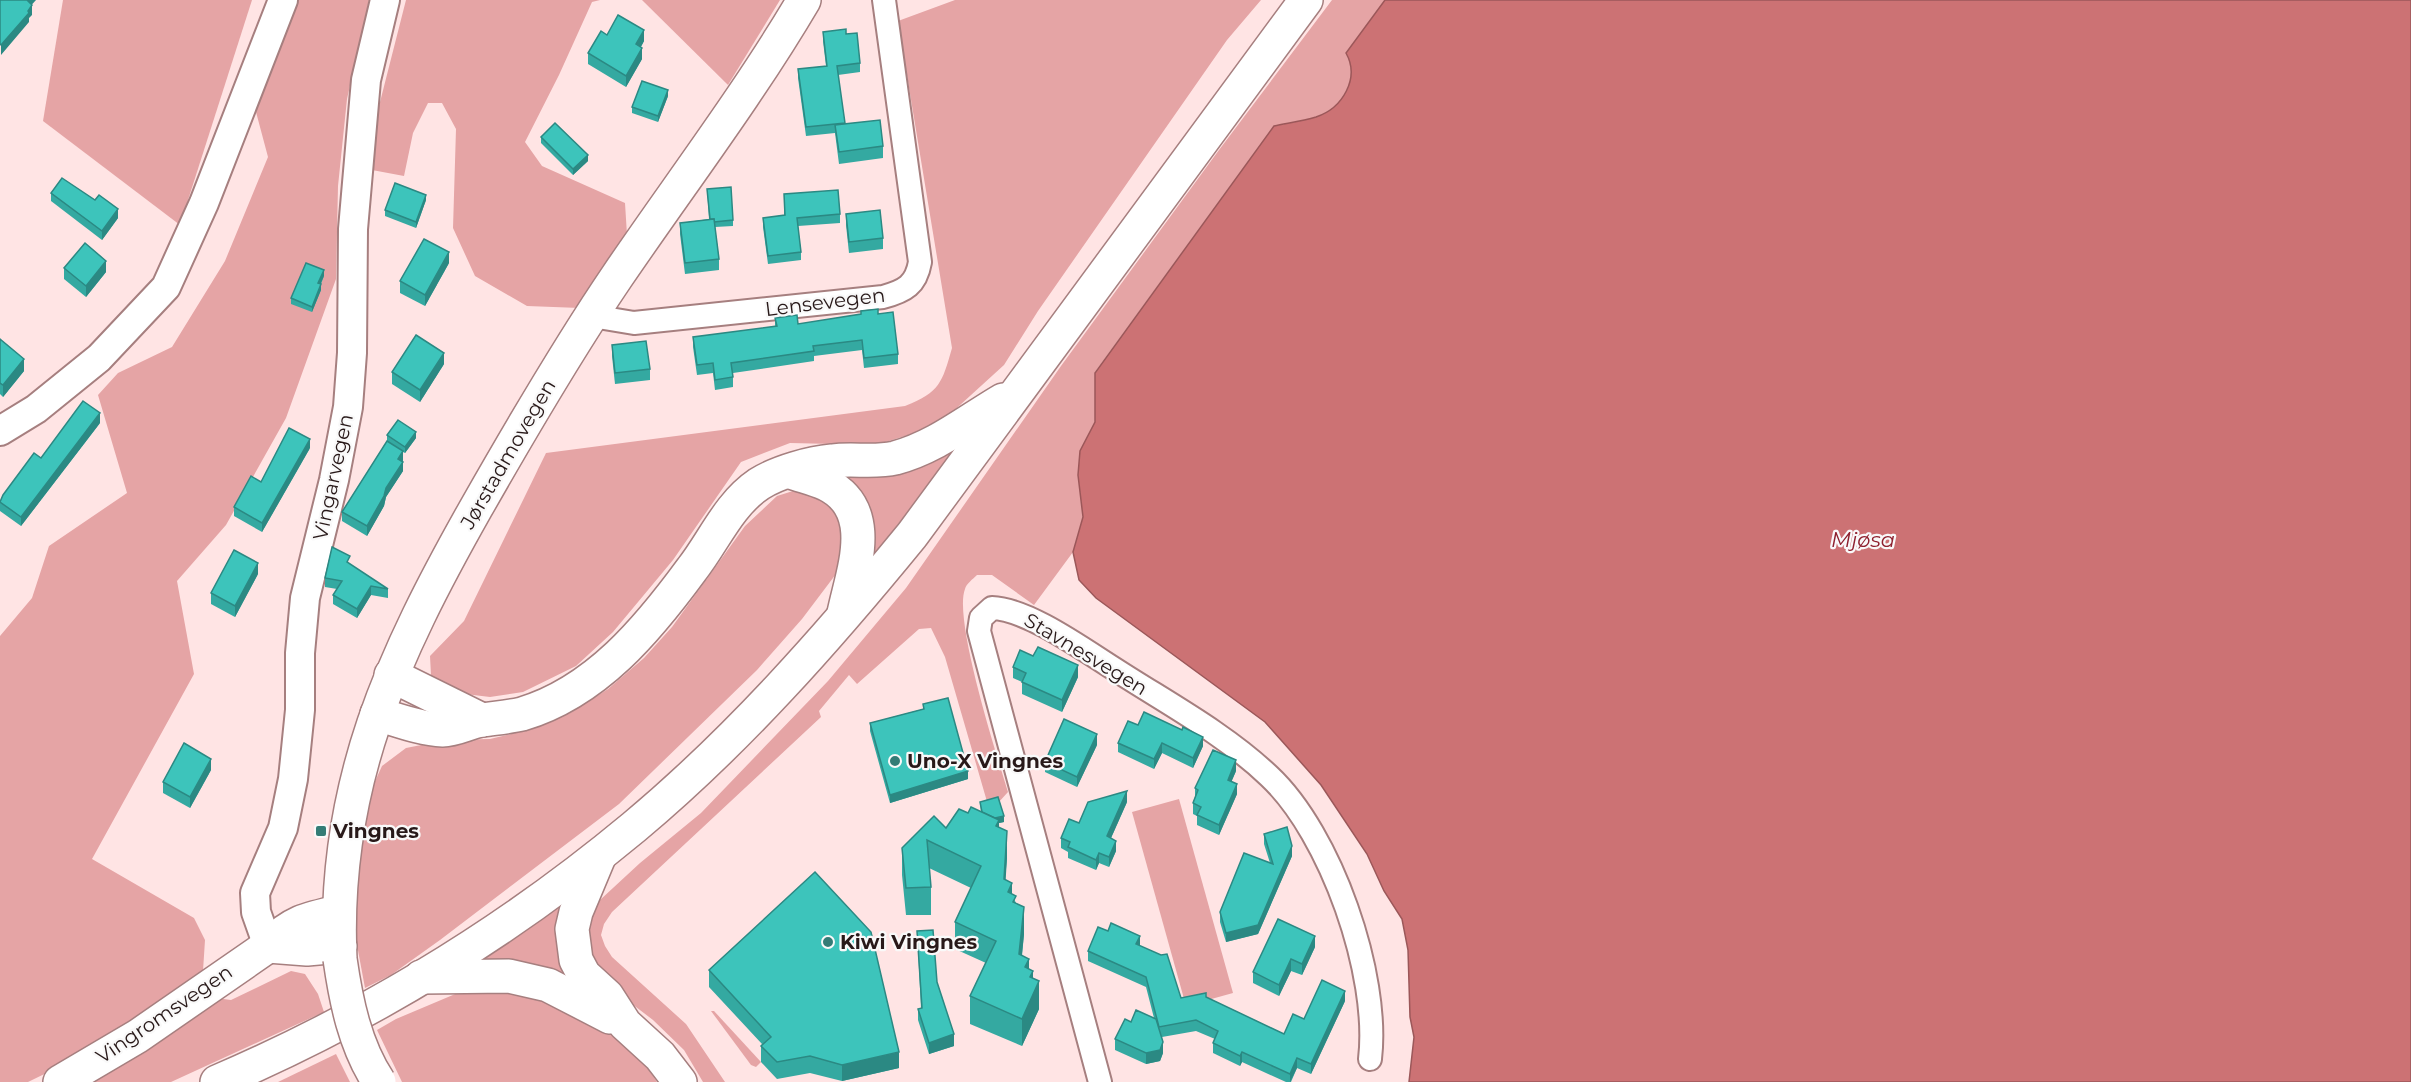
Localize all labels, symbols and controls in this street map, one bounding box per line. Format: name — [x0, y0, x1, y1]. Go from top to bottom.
street label: Lensevegen — [764, 283, 886, 321]
street label: Jørstadmovegen — [455, 375, 561, 534]
street label: Vingarvegen — [308, 412, 358, 542]
water label: Mjøsa — [1831, 527, 1895, 552]
street label: Stavnesvegen — [1020, 608, 1152, 700]
place label: Uno-X Vingnes — [907, 749, 1063, 773]
marker: Uno-X Vingnes — [888, 754, 902, 768]
place label: Vingnes — [332, 819, 419, 843]
marker: Vingnes — [314, 824, 328, 838]
place label: Kiwi Vingnes — [840, 930, 977, 954]
marker: Kiwi Vingnes — [821, 935, 835, 949]
street label: Vingromsvegen — [91, 960, 237, 1068]

